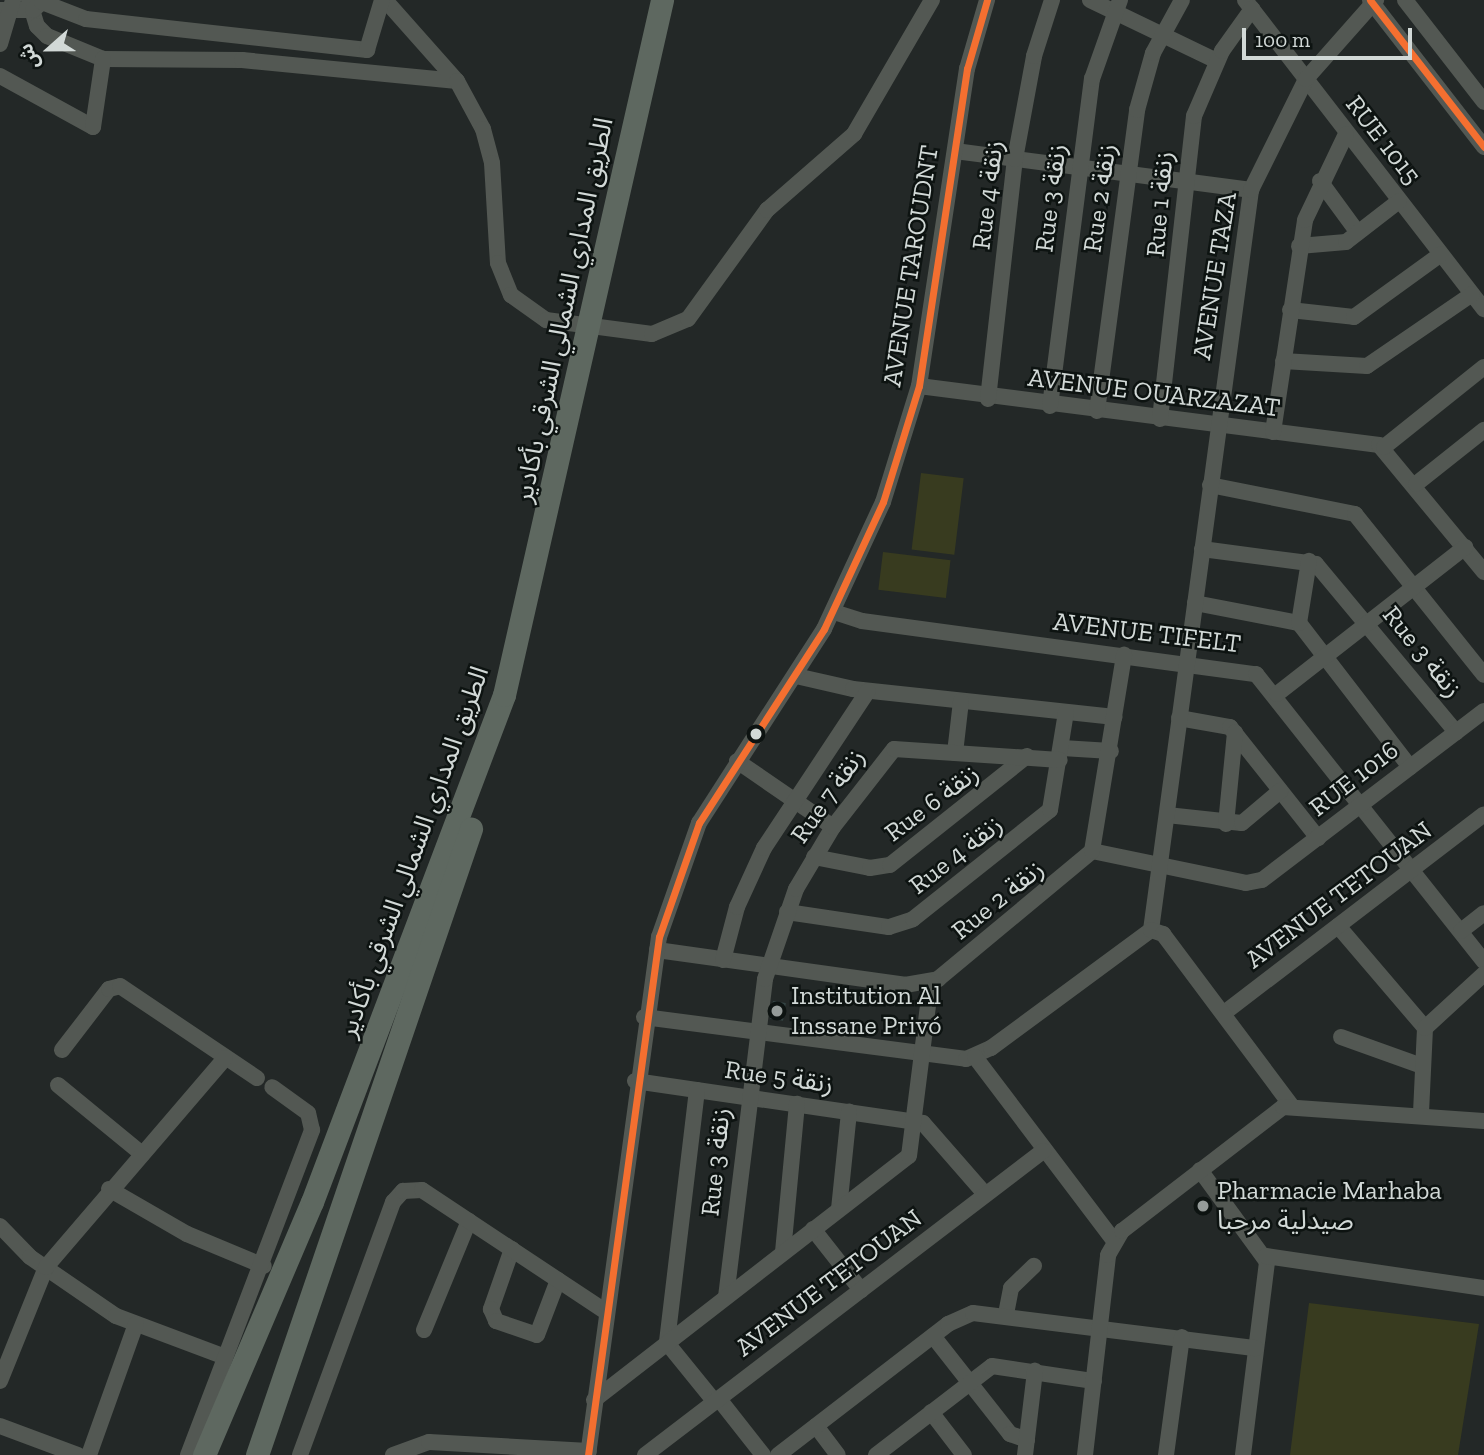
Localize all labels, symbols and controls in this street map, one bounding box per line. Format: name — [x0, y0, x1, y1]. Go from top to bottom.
north arrow — [14, 14, 84, 84]
scale bar — [1246, 14, 1416, 58]
text: 100 m — [1255, 27, 1310, 52]
text: ش — [14, 40, 44, 73]
street label: RUE 1015 — [1339, 89, 1427, 191]
street label: الطريق المداري الشمالي الشرقي بأكادير — [508, 115, 620, 505]
street label: Rue 4 زنقة — [966, 139, 1010, 251]
street label: Rue 3 زنقة — [1029, 142, 1073, 254]
street label: Rue 2 زنقة — [1077, 142, 1123, 254]
street label: AVENUE TAROUDNT — [876, 143, 946, 389]
street label: Rue 1 زنقة — [1140, 150, 1180, 258]
street label: AVENUE TAZA — [1186, 190, 1244, 362]
street label: AVENUE OUARZAZAT — [1026, 362, 1282, 424]
street label: Rue 3 زنقة — [1376, 600, 1468, 704]
street label: AVENUE TIFELT — [1051, 606, 1243, 660]
street label: الطريق المداري الشمالي الشرقي بأكادير — [332, 662, 496, 1042]
unlabelled marker — [749, 727, 763, 741]
street label: RUE 1016 — [1303, 735, 1405, 823]
street label: Rue 7 زنقة — [784, 743, 872, 849]
street label: Rue 6 زنقة — [879, 758, 985, 848]
street label: Rue 4 زنقة — [903, 809, 1009, 901]
street label: AVENUE TETOUAN — [1239, 815, 1439, 975]
street label: Rue 2 زنقة — [946, 853, 1050, 947]
place label: Institution Al Inssane Privó — [791, 980, 942, 1042]
marker: Institution Al Inssane Privó — [769, 1003, 785, 1019]
street label: Rue 5 زنقة — [723, 1054, 835, 1100]
street label: Rue 3 زنقة — [695, 1106, 737, 1218]
place label: Pharmacie Marhaba صيدلية مرحبا — [1217, 1175, 1442, 1236]
marker: Pharmacie Marhaba صيدلية مرحبا — [1195, 1198, 1211, 1214]
street label: AVENUE TETOUAN — [729, 1203, 929, 1363]

